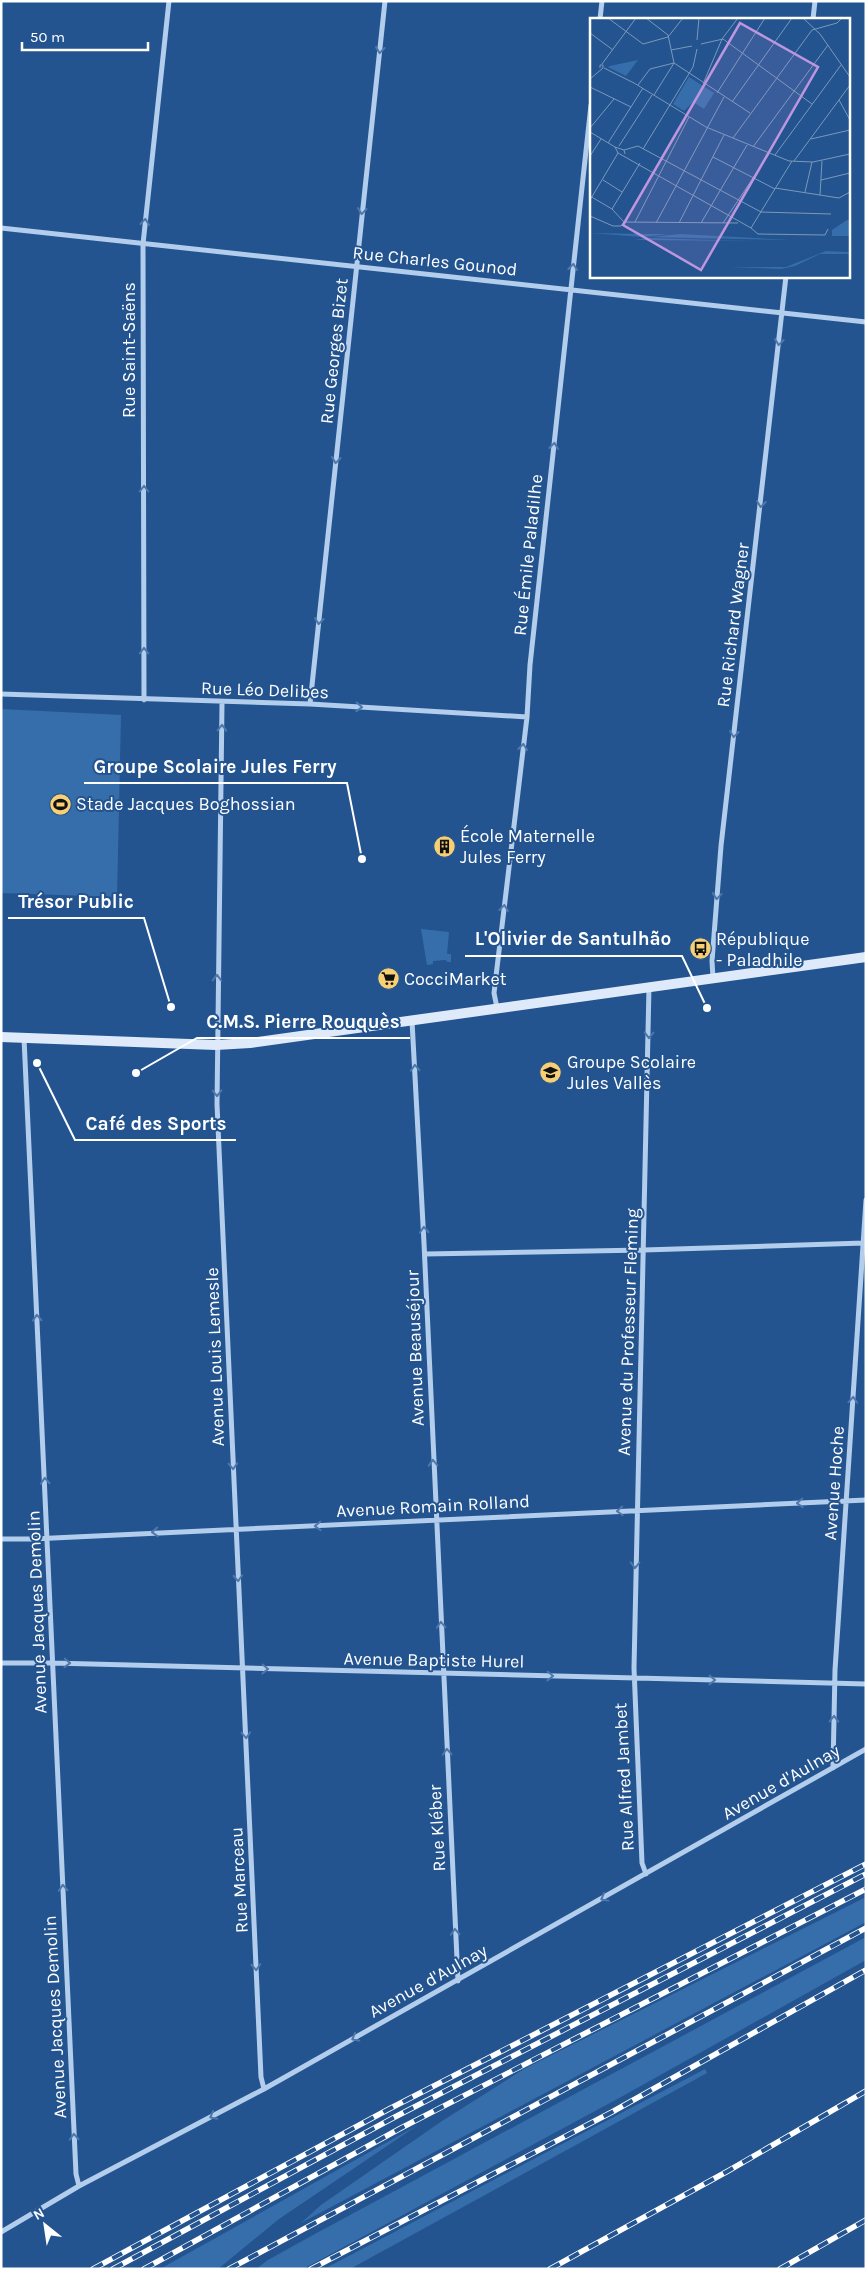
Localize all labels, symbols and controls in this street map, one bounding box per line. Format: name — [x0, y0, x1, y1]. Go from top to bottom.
inset map — [590, 18, 850, 278]
scale bar — [22, 20, 149, 52]
text: 50 m — [30, 28, 65, 46]
one-way arrow — [375, 46, 386, 54]
one-way arrow — [357, 208, 368, 216]
one-way arrow — [139, 217, 150, 225]
street label: Rue Charles Gounod — [352, 241, 518, 281]
one-way arrow — [567, 263, 578, 271]
street label: Rue Georges Bizet — [315, 277, 353, 425]
street label: Rue Saint-Saëns — [118, 282, 140, 418]
one-way arrow — [774, 338, 785, 346]
one-way arrow — [548, 441, 559, 449]
one-way arrow — [331, 456, 342, 464]
street label: Rue Émile Paladilhe — [508, 473, 547, 637]
one-way arrow — [138, 485, 149, 493]
one-way arrow — [756, 500, 767, 508]
street label: Rue Richard Wagner — [712, 541, 754, 708]
one-way arrow — [314, 618, 325, 626]
one-way arrow — [139, 647, 149, 655]
street label: Rue Léo Delibes — [201, 677, 329, 703]
one-way arrow — [355, 702, 363, 713]
one-way arrow — [216, 724, 227, 732]
one-way arrow — [729, 731, 740, 739]
one-way arrow — [517, 742, 528, 750]
callout: Groupe Scolaire Jules Ferry — [84, 749, 347, 783]
text: Groupe Scolaire Jules Ferry — [93, 756, 337, 778]
sports icon: Stade Jacques Boghossian — [48, 792, 72, 816]
place label: Stade Jacques Boghossian — [76, 793, 296, 815]
place label: École Maternelle Jules Ferry — [460, 824, 595, 868]
building icon: École Maternelle Jules Ferry — [432, 834, 456, 858]
callout: Trésor Public — [8, 884, 144, 918]
text: Trésor Public — [18, 891, 134, 913]
one-way arrow — [712, 892, 723, 900]
one-way arrow — [498, 904, 509, 912]
callout: L'Olivier de Santulhão — [465, 922, 682, 956]
text: L'Olivier de Santulhão — [475, 928, 671, 950]
place label: République - Paladhile — [716, 928, 809, 971]
bus stop icon: République - Paladhile — [688, 937, 712, 961]
supermarket icon: CocciMarket — [376, 967, 400, 991]
place label: CocciMarket — [404, 968, 507, 990]
one-way arrow — [212, 974, 222, 982]
callout: C.M.S. Pierre Rouquès — [197, 1004, 410, 1038]
text: C.M.S. Pierre Rouquès — [206, 1011, 400, 1033]
one-way arrow — [644, 1032, 654, 1040]
place label: Groupe Scolaire Jules Vallès — [567, 1051, 696, 1094]
school or university icon: Groupe Scolaire Jules Vallès — [539, 1060, 563, 1084]
one-way arrow — [410, 1064, 421, 1072]
one-way arrow — [211, 1090, 222, 1098]
callout: Café des Sports — [75, 1106, 236, 1140]
text: Café des Sports — [85, 1113, 227, 1135]
street label: Avenue du Professeur Fleming — [613, 1208, 643, 1456]
one-way arrow — [418, 1226, 429, 1234]
street label: Avenue Louis Lemesle — [201, 1267, 229, 1447]
street label: Avenue Beauséjour — [401, 1269, 429, 1427]
one-way arrow — [32, 1314, 42, 1322]
one-way arrow — [847, 1396, 858, 1404]
street label: Avenue Hoche — [819, 1425, 849, 1541]
one-way arrow — [428, 1458, 438, 1466]
one-way arrow — [228, 1462, 238, 1470]
one-way arrow — [39, 1476, 50, 1484]
street label: Avenue Romain Rolland — [336, 1490, 530, 1522]
one-way arrow — [795, 1497, 803, 1508]
one-way arrow — [615, 1505, 623, 1516]
street label: Avenue Jacques Demolin — [22, 1510, 52, 1714]
one-way arrow — [313, 1520, 321, 1531]
one-way arrow — [151, 1527, 159, 1538]
one-way arrow — [630, 1561, 641, 1569]
one-way arrow — [232, 1574, 243, 1582]
one-way arrow — [435, 1621, 446, 1629]
street label: Avenue Baptiste Hurel — [343, 1647, 525, 1673]
one-way arrow — [64, 1658, 72, 1668]
one-way arrow — [261, 1664, 269, 1675]
one-way arrow — [546, 1671, 554, 1681]
one-way arrow — [709, 1675, 717, 1685]
street label: Rue Alfred Jambet — [609, 1702, 639, 1852]
one-way arrow — [829, 1715, 839, 1723]
one-way arrow — [240, 1731, 251, 1739]
street label: Avenue d'Aulnay — [718, 1739, 844, 1825]
one-way arrow — [442, 1748, 452, 1756]
street label: Rue Kléber — [424, 1783, 450, 1872]
street label: Rue Marceau — [225, 1826, 253, 1934]
one-way arrow — [57, 1883, 68, 1891]
one-way arrow — [600, 1892, 609, 1902]
street label: Avenue Jacques Demolin — [39, 1915, 71, 2119]
one-way arrow — [450, 1928, 461, 1936]
street label: Avenue d'Aulnay — [365, 1939, 492, 2023]
one-way arrow — [251, 1964, 262, 1972]
one-way arrow — [352, 2032, 361, 2042]
one-way arrow — [209, 2110, 218, 2120]
one-way arrow — [69, 2133, 80, 2141]
north arrow — [20, 2200, 70, 2250]
text: N — [30, 2204, 47, 2224]

